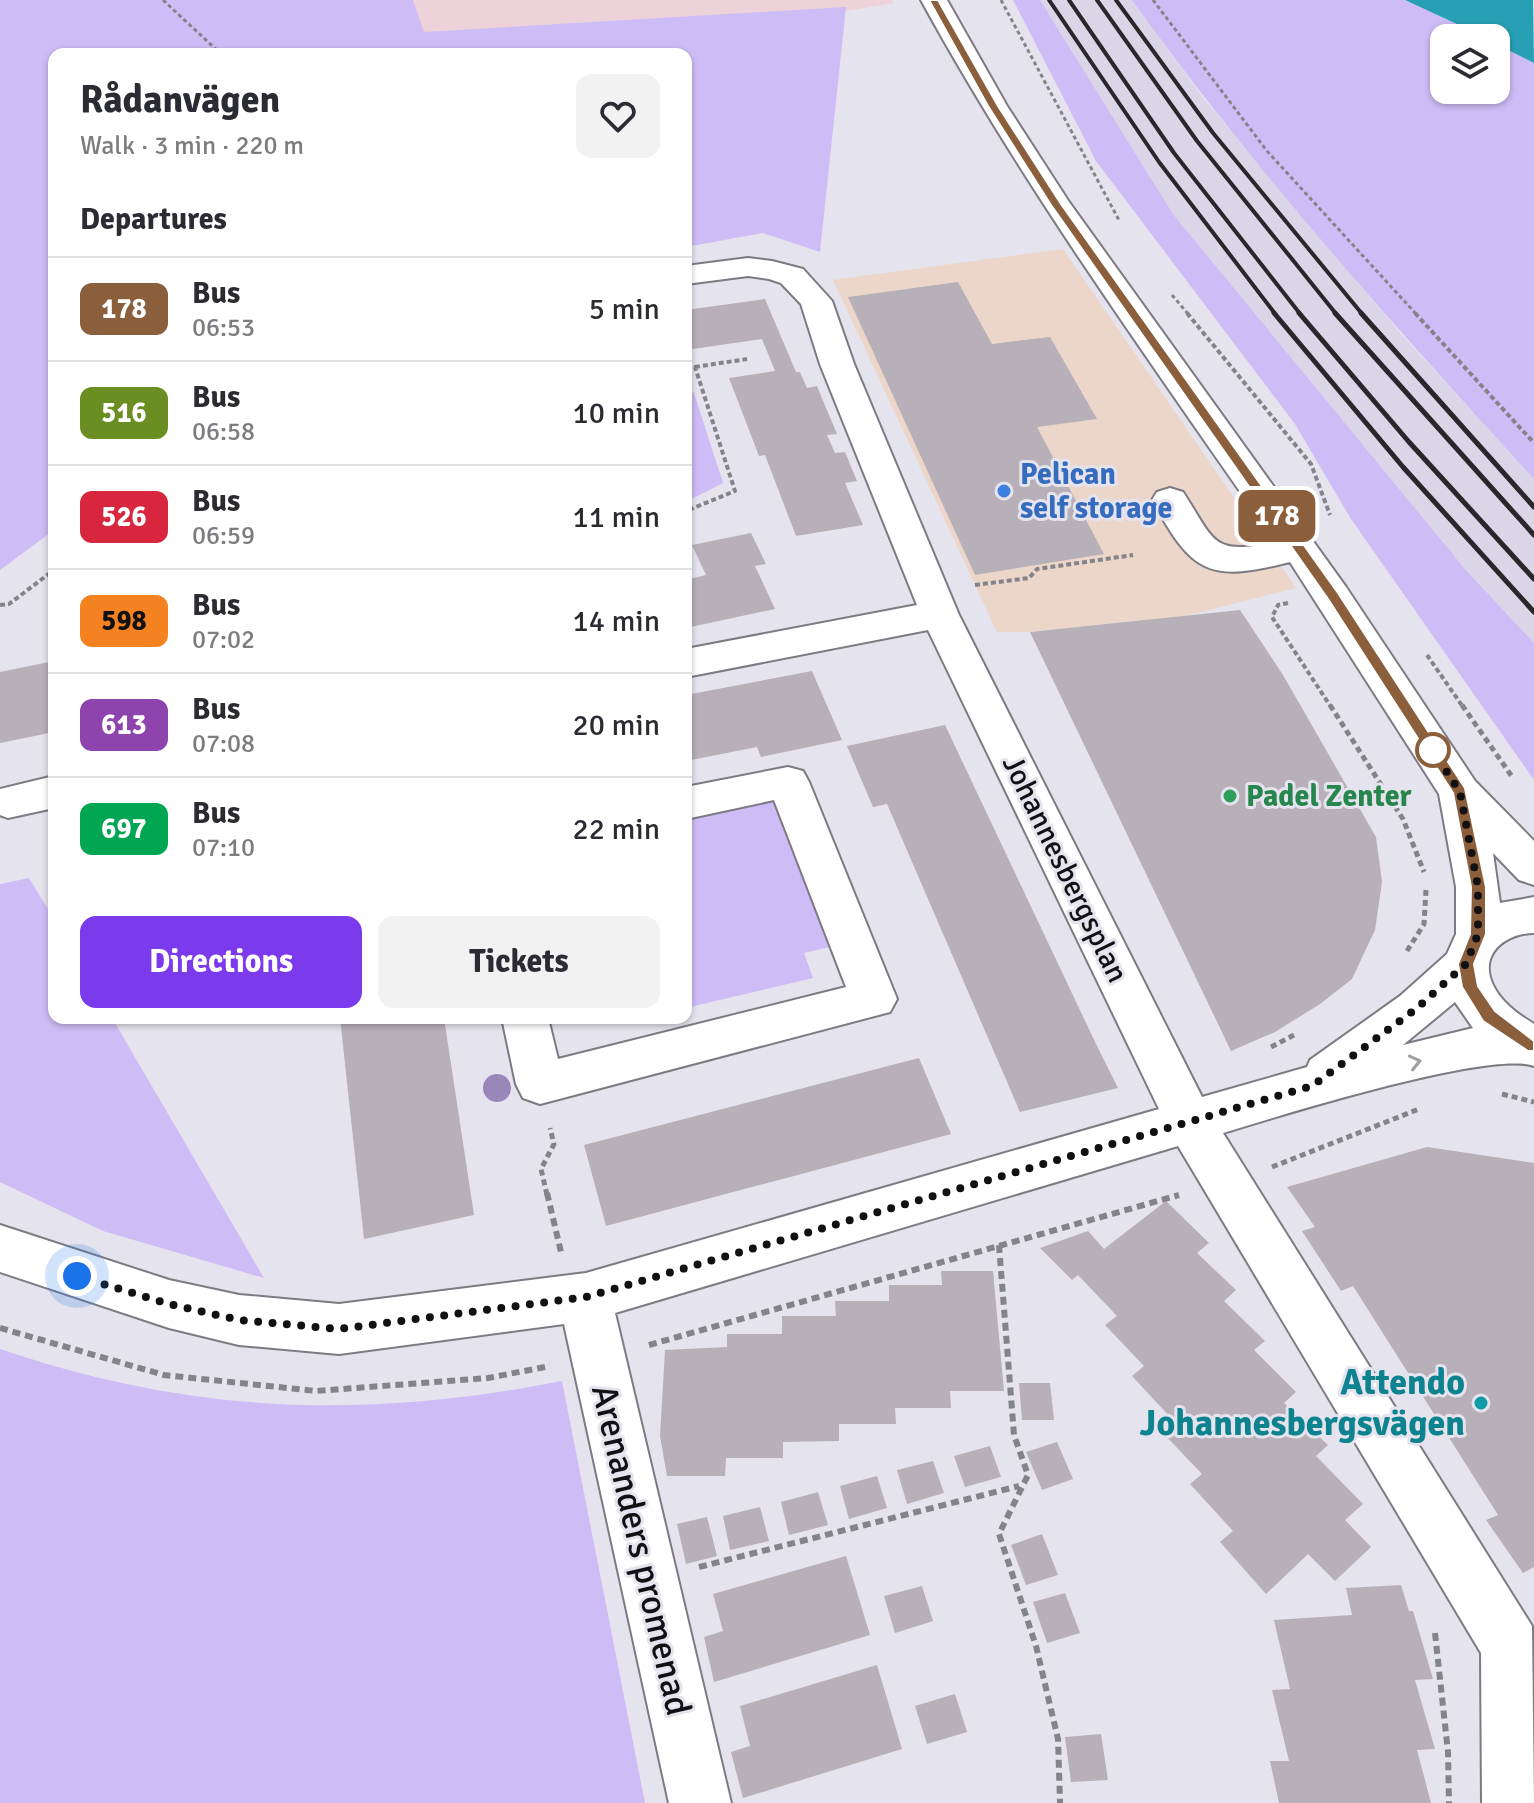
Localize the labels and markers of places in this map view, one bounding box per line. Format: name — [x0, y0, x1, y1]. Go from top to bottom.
place label: Pelican self storage — [1020, 456, 1172, 527]
marker: Pelican self storage — [995, 482, 1013, 500]
unlabelled marker — [1416, 733, 1450, 767]
place label: Padel Zenter — [1246, 778, 1412, 815]
marker: Padel Zenter — [1221, 787, 1239, 805]
place label: Attendo Johannesbergsvägen — [1139, 1360, 1465, 1446]
marker: Attendo Johannesbergsvägen — [1472, 1394, 1490, 1412]

